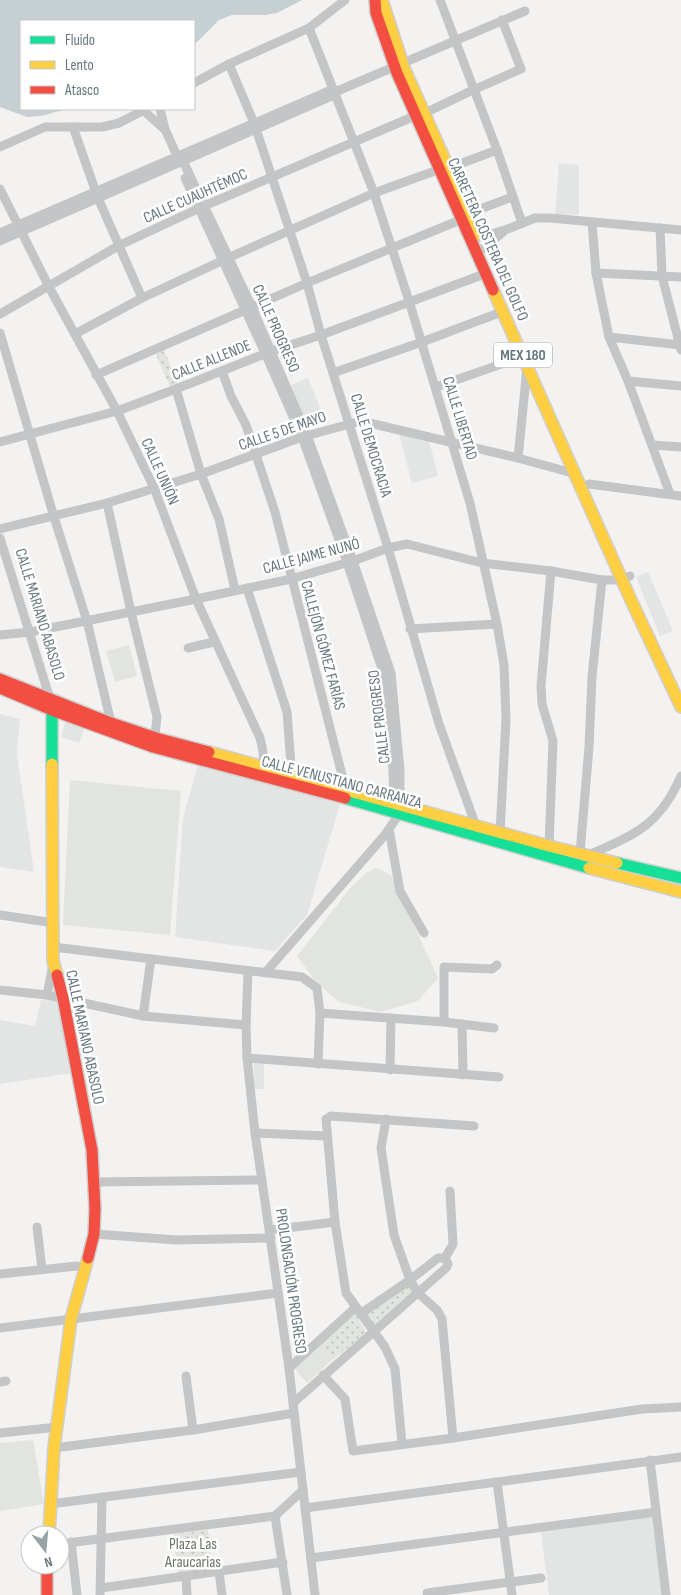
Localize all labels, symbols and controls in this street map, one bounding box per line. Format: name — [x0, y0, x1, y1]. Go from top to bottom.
legend — [20, 20, 195, 110]
text: Fluido — [65, 31, 95, 50]
text: Lento — [65, 56, 94, 75]
text: Atasco — [64, 81, 99, 100]
street label: CARRETERA COSTERA DEL GOLFO — [443, 155, 532, 324]
street label: CALLE CUAUHTÉMOC — [140, 165, 251, 228]
street label: CALLE PROGRESO — [248, 282, 304, 376]
street label: CALLE ALLENDE — [169, 336, 254, 385]
road number: MEX 180 — [494, 342, 552, 368]
street label: CALLE LIBERTAD — [438, 374, 481, 463]
street label: CALLE DEMOCRACIA — [346, 391, 395, 500]
street label: CALLE 5 DE MAYO — [236, 408, 329, 455]
street label: CALLE UNIÓN — [137, 435, 183, 508]
street label: CALLE JAIME NUNÓ — [261, 534, 362, 579]
street label: CALLE MARIANO ABASOLO — [10, 546, 69, 683]
street label: CALLEJÓN GÓMEZ FARÍAS — [296, 579, 349, 712]
street label: CALLE PROGRESO — [364, 669, 395, 765]
street label: CALLE VENUSTIANO CARRANZA — [259, 752, 424, 813]
street label: CALLE MARIANO ABASOLO — [61, 968, 108, 1106]
street label: PROLONGACIÓN PROGRESO — [271, 1207, 310, 1355]
north arrow — [20, 1525, 70, 1575]
park label: Plaza Las Araucarias — [164, 1535, 221, 1572]
text: N — [43, 1553, 54, 1571]

